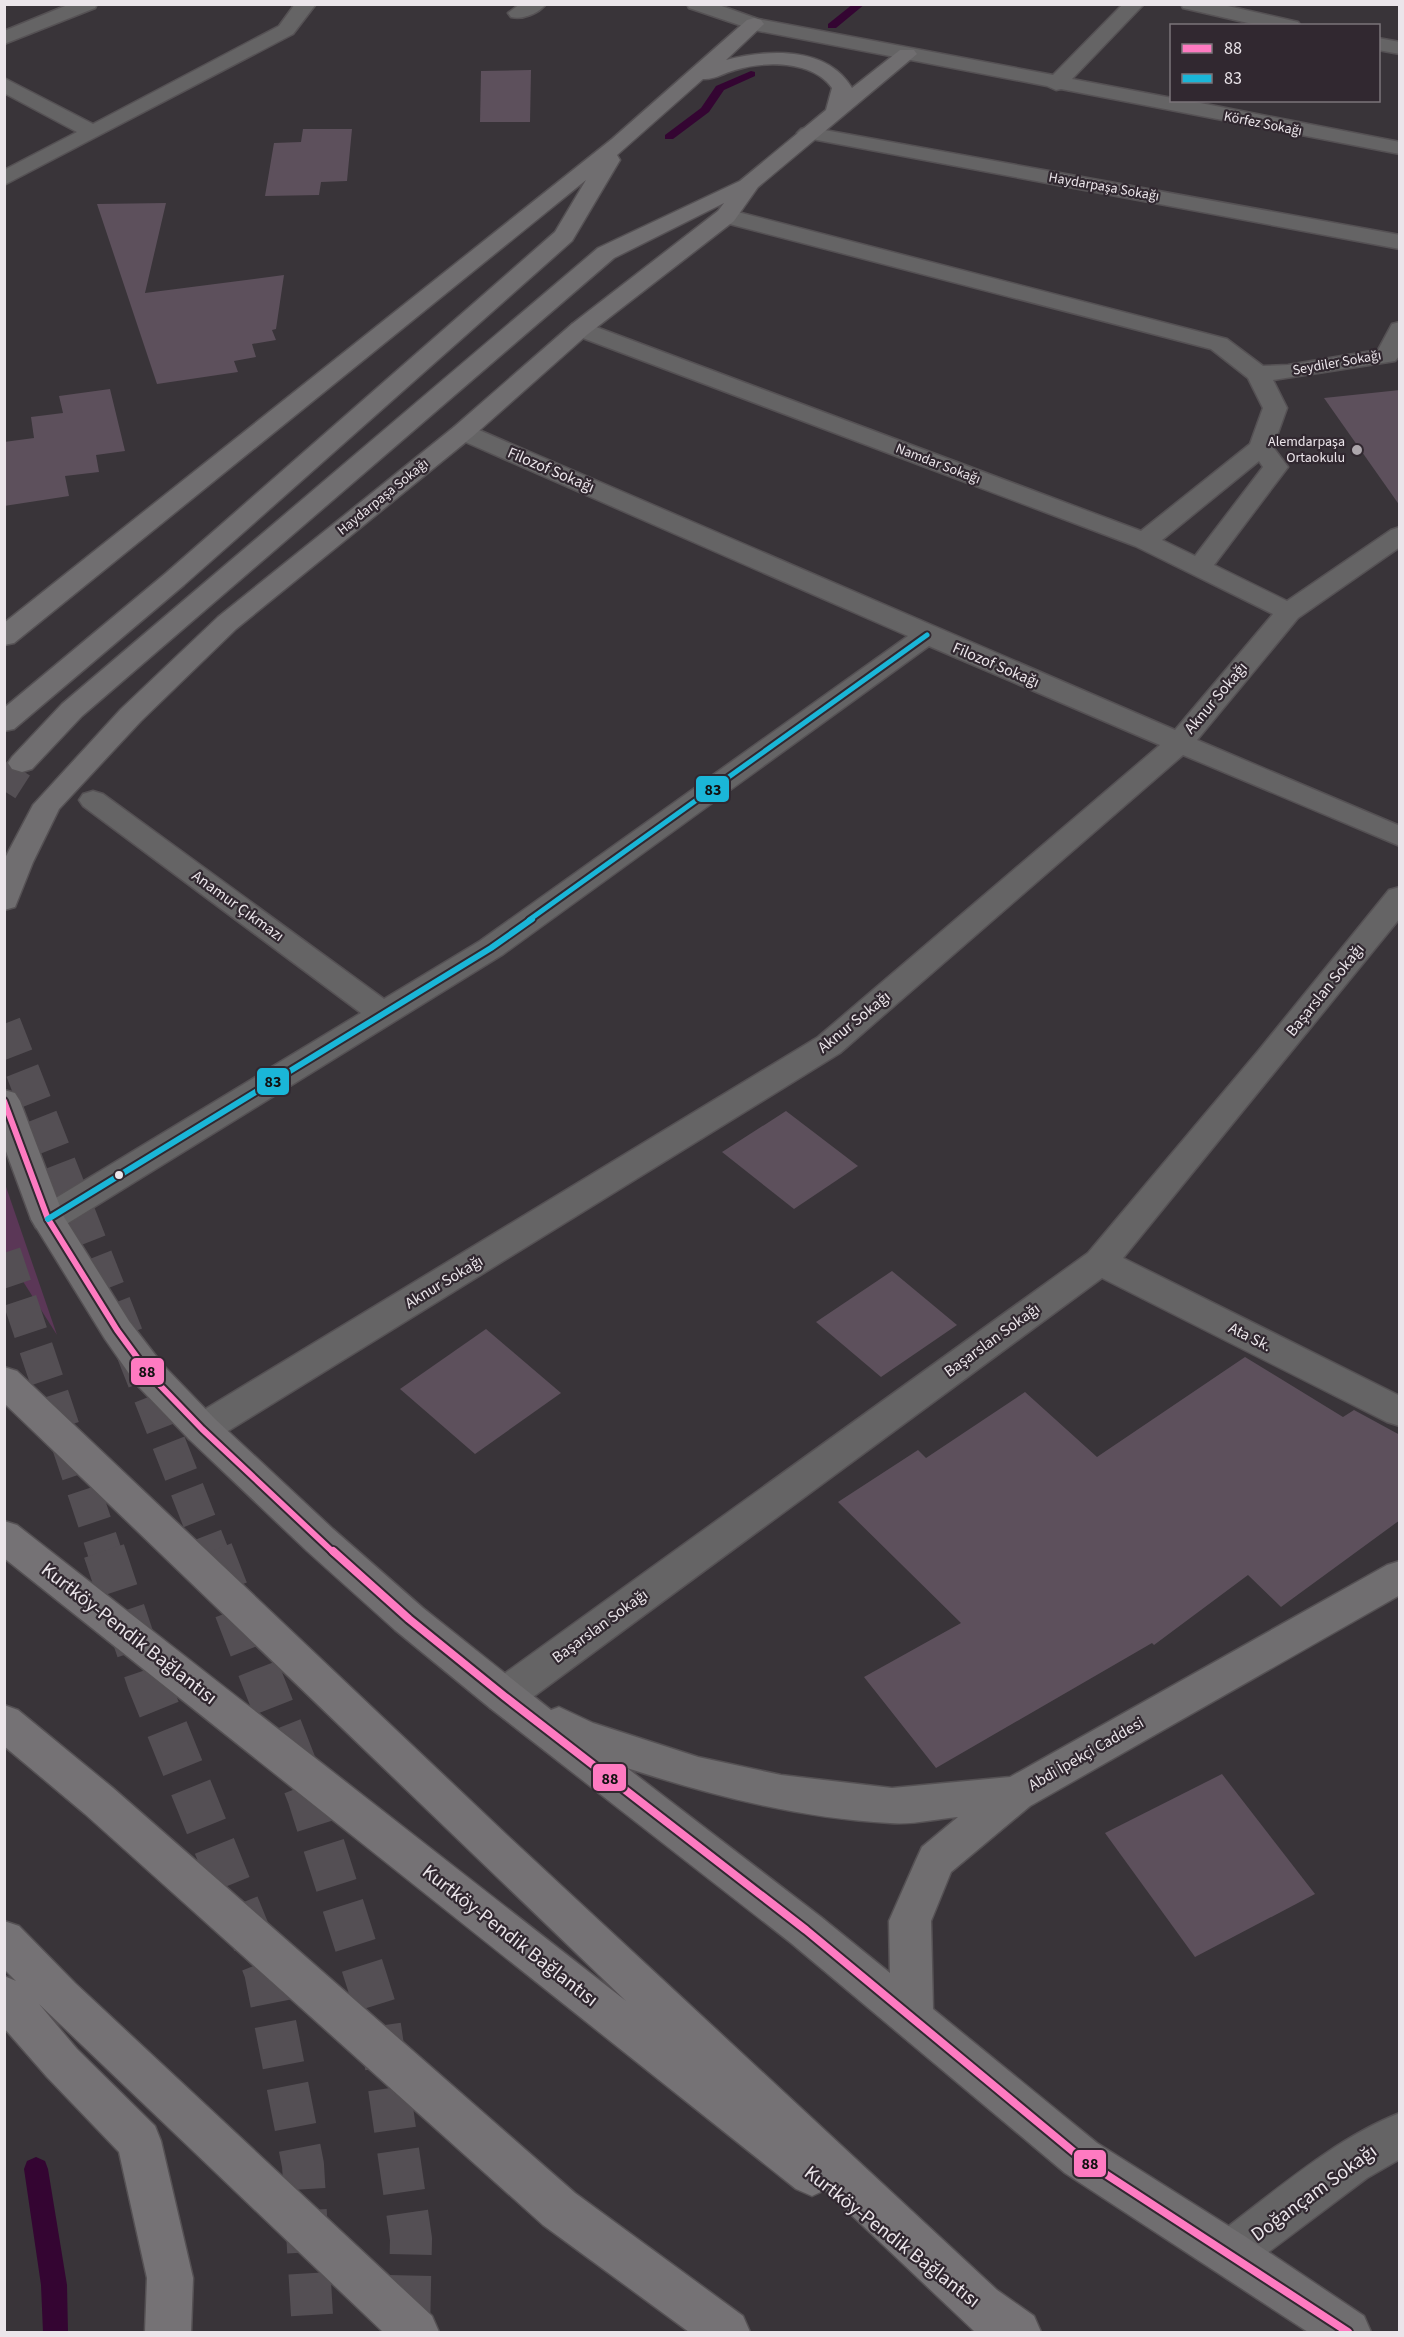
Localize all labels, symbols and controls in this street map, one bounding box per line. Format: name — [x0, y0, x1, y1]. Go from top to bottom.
legend — [1170, 24, 1380, 102]
text: 88 — [1224, 36, 1242, 61]
text: 83 — [1224, 66, 1242, 91]
street label: Körfez Sokağı — [1222, 107, 1304, 141]
street label: Haydarpaşa Sokağı — [1047, 167, 1161, 207]
street label: Seydiler Sokağı — [1291, 345, 1383, 381]
place label: Alemdarpaşa Ortaokulu — [1268, 432, 1345, 468]
street label: Namdar Sokağı — [893, 439, 983, 489]
street label: Filozof Sokağı — [504, 442, 598, 498]
marker: Alemdarpaşa Ortaokulu — [1350, 443, 1364, 457]
street label: Haydarpaşa Sokağı — [333, 454, 433, 540]
street label: Filozof Sokağı — [949, 637, 1043, 693]
street label: Aknur Sokağı — [1179, 657, 1253, 739]
line badge: 83 — [695, 775, 730, 803]
text: 83 — [705, 779, 721, 801]
street label: Anamur Çıkmazı — [187, 865, 289, 947]
street label: Başarslan Sokağı — [1281, 939, 1369, 1041]
street label: Aknur Sokağı — [813, 986, 895, 1058]
line badge: 83 — [256, 1067, 290, 1096]
text: 83 — [265, 1071, 281, 1093]
unlabelled marker — [113, 1169, 125, 1181]
street label: Aknur Sokağı — [401, 1250, 487, 1314]
street label: Başarslan Sokağı — [940, 1298, 1044, 1382]
street label: Ata Sk. — [1225, 1317, 1275, 1357]
line badge: 88 — [130, 1357, 165, 1386]
text: 88 — [139, 1361, 155, 1383]
street label: Kurtköy-Pendik Bağlantısı — [35, 1556, 223, 1712]
street label: Başarslan Sokağı — [548, 1584, 652, 1668]
street label: Abdi İpekçi Caddesi — [1024, 1712, 1148, 1796]
line badge: 88 — [592, 1763, 627, 1792]
text: 88 — [602, 1768, 618, 1790]
street label: Kurtköy-Pendik Bağlantısı — [416, 1858, 604, 2014]
street label: Doğançam Sokağı — [1245, 2138, 1383, 2248]
line badge: 88 — [1073, 2149, 1107, 2178]
text: 88 — [1082, 2153, 1098, 2175]
street label: Kurtköy-Pendik Bağlantısı — [798, 2159, 986, 2315]

